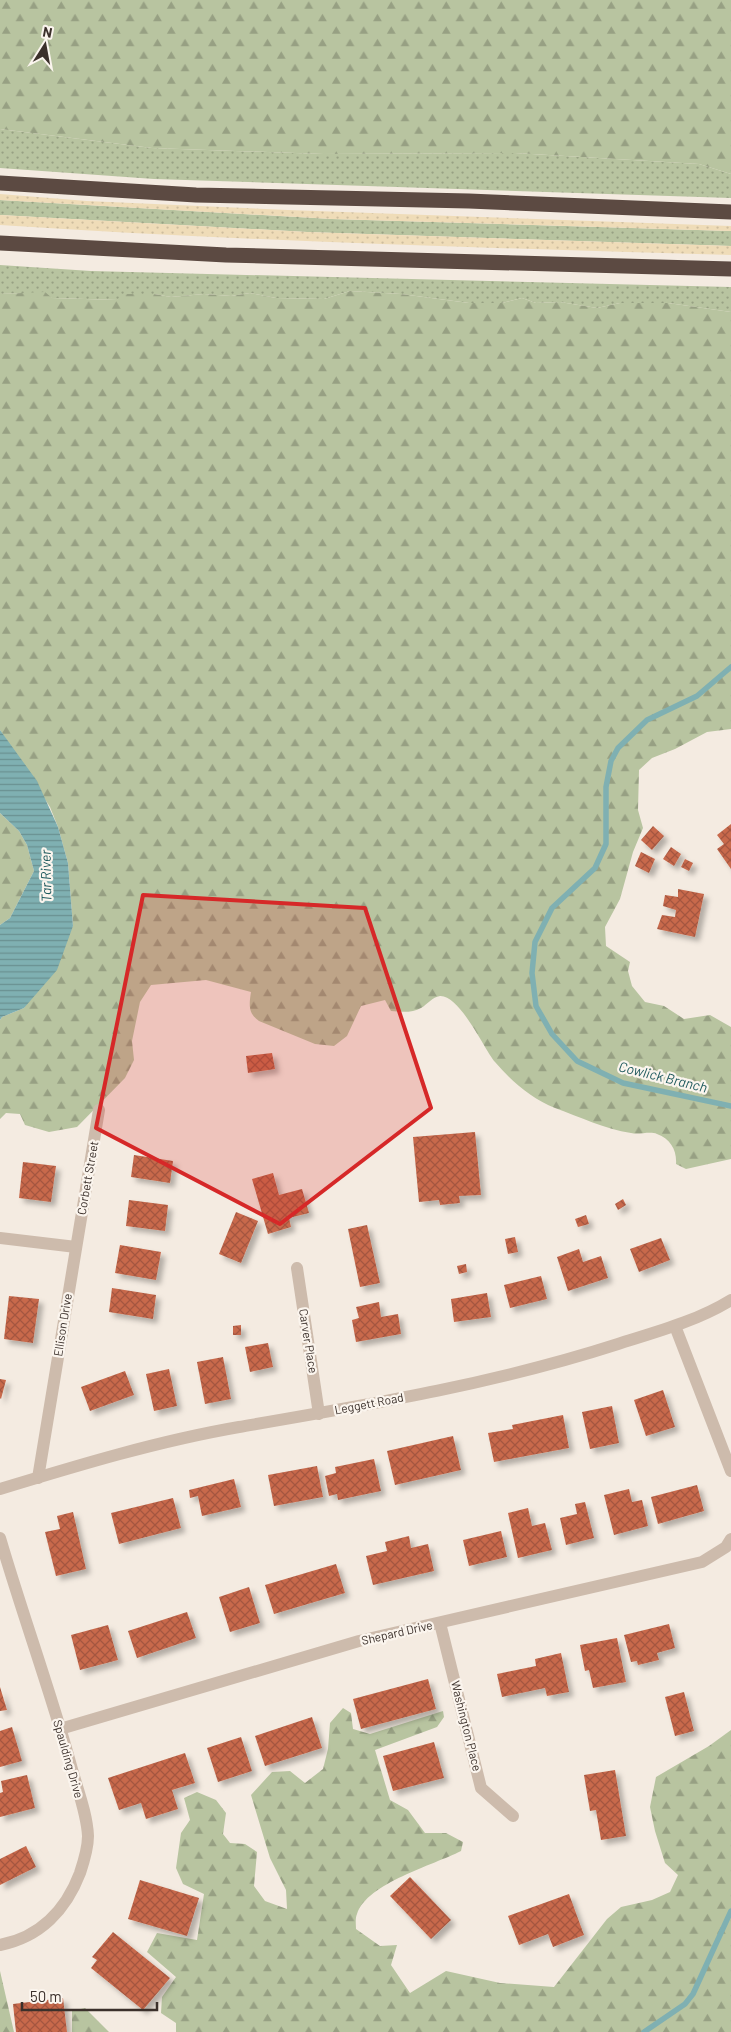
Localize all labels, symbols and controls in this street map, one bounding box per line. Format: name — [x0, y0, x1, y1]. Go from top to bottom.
north arrow — [20, 20, 70, 70]
text: N — [41, 23, 54, 41]
water label: Tar River — [37, 849, 54, 902]
water label: Cowlick Branch — [617, 1057, 709, 1096]
street label: Corbett Street — [74, 1140, 100, 1216]
street label: Ellison Drive — [50, 1292, 74, 1357]
street label: Carver Place — [297, 1308, 321, 1374]
street label: Leggett Road — [333, 1389, 405, 1417]
street label: Shepard Drive — [360, 1617, 434, 1647]
street label: Washington Place — [449, 1679, 485, 1772]
street label: Spaulding Drive — [51, 1718, 87, 1799]
scale bar — [22, 1980, 158, 2012]
text: 50 m — [30, 1987, 62, 2005]

